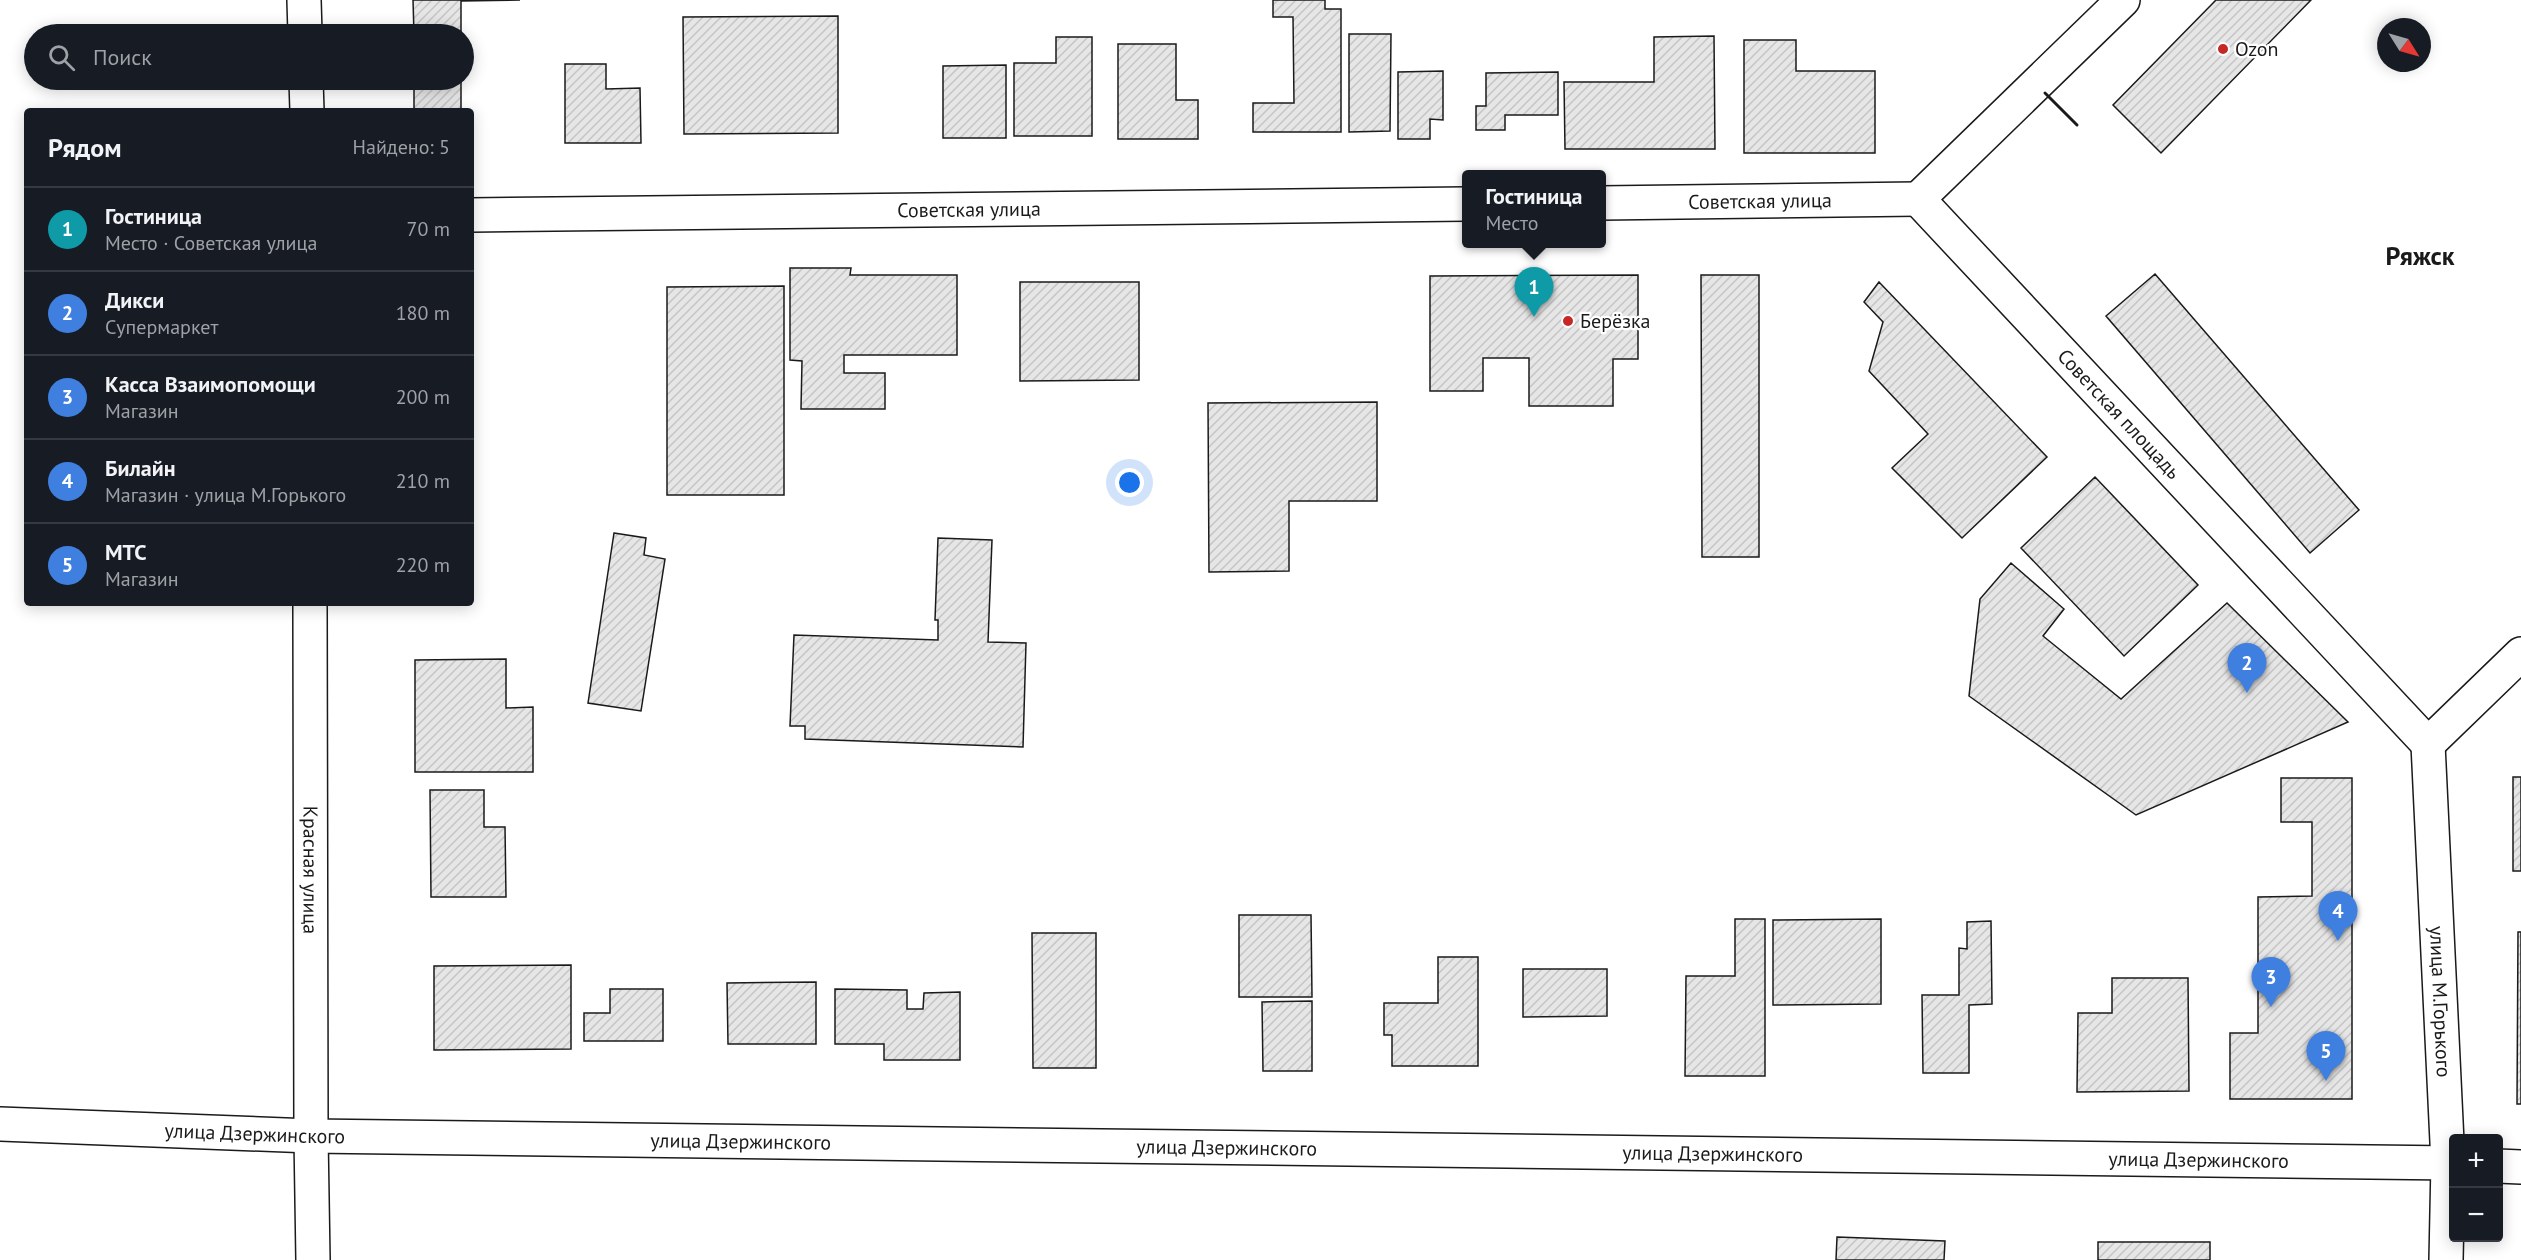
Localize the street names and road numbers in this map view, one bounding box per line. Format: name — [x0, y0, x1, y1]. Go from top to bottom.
street label: Советская улица — [1688, 187, 1832, 215]
street label: Советская улица — [897, 196, 1041, 223]
street label: Советская площадь — [2052, 343, 2186, 485]
street label: Красная улица — [297, 806, 324, 934]
street label: улица М.Горького — [2424, 925, 2457, 1078]
street label: улица Дзержинского — [164, 1117, 345, 1149]
street label: улица Дзержинского — [650, 1127, 831, 1156]
street label: улица Дзержинского — [1136, 1133, 1317, 1162]
street label: улица Дзержинского — [1622, 1140, 1803, 1168]
street label: улица Дзержинского — [2108, 1146, 2289, 1174]

